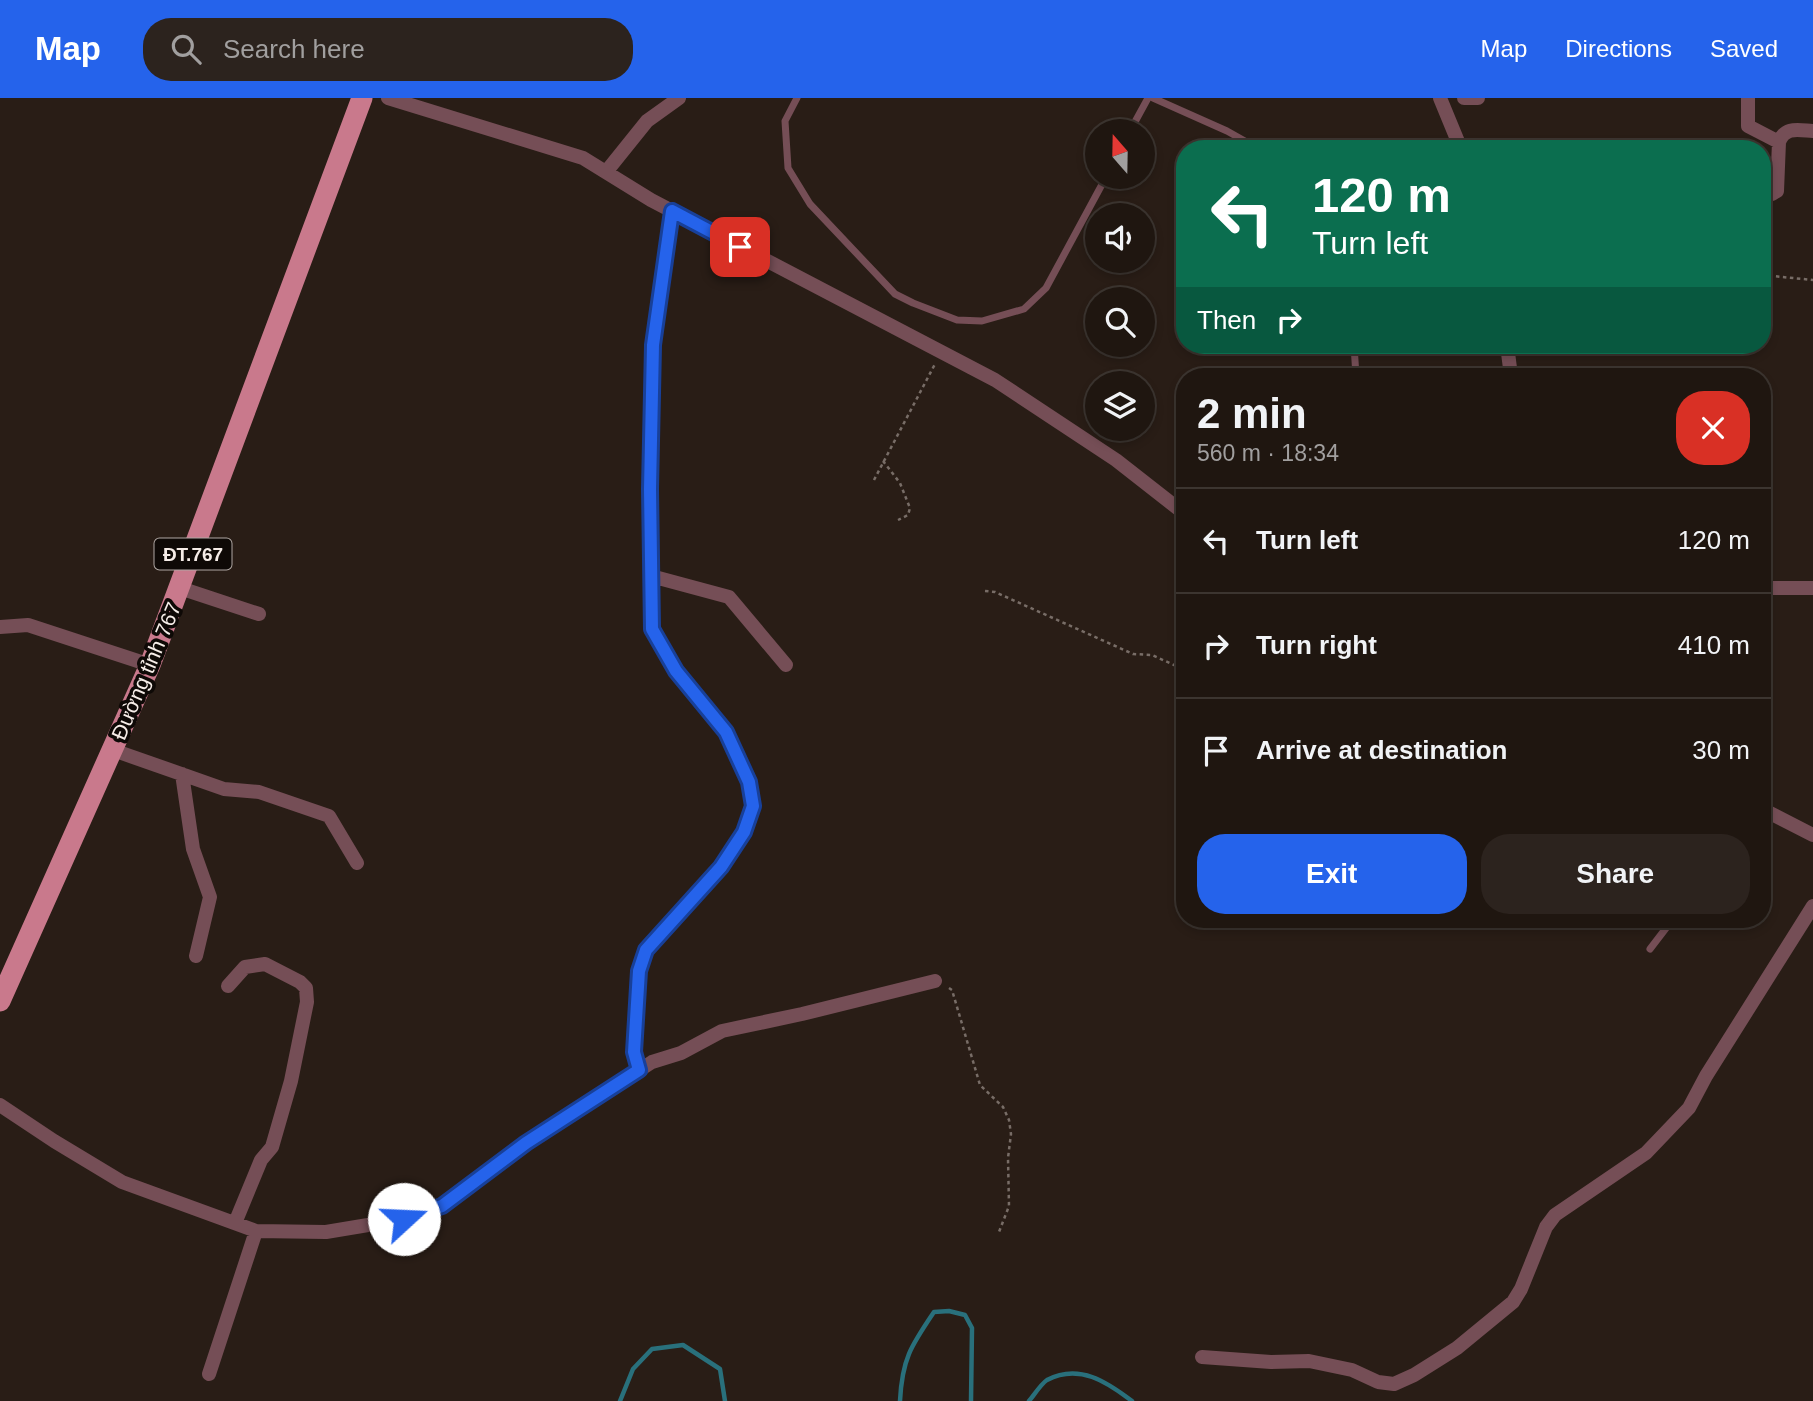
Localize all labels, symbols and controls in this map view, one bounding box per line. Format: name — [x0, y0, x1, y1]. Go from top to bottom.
search box — [143, 18, 633, 81]
text: Map — [35, 30, 101, 67]
icon: search — [167, 30, 205, 68]
text: Search here — [223, 34, 365, 64]
text: Map — [1481, 35, 1527, 62]
text: Directions — [1565, 35, 1672, 62]
text: Saved — [1710, 35, 1778, 62]
north arrow — [1085, 119, 1155, 189]
map controls — [1085, 119, 1155, 441]
icon: left — [1197, 168, 1288, 259]
text: 120 m — [1312, 168, 1451, 222]
button: sound — [1085, 203, 1155, 273]
pin — [710, 217, 770, 277]
text: Turn left — [1312, 225, 1428, 261]
icon: arrive — [721, 228, 759, 266]
button: search — [1085, 287, 1155, 357]
icon: right — [1270, 301, 1308, 339]
text: Then — [1197, 305, 1256, 335]
button: layers — [1085, 371, 1155, 441]
text: 2 min — [1197, 390, 1307, 437]
button: close — [1676, 391, 1750, 465]
text: 560 m · 18:34 — [1197, 440, 1339, 466]
icon: left — [1197, 522, 1235, 560]
text: Turn left — [1256, 525, 1358, 555]
text: 120 m — [1678, 525, 1750, 555]
road number: ĐT.767 — [154, 538, 232, 569]
street label: Đường tỉnh 767 — [107, 599, 185, 743]
icon: right — [1197, 627, 1235, 665]
text: Turn right — [1256, 630, 1377, 660]
text: 410 m — [1678, 630, 1750, 660]
icon: arrive — [1197, 732, 1235, 770]
text: Arrive at destination — [1256, 735, 1507, 765]
text: 30 m — [1692, 735, 1750, 765]
button: Exit — [1197, 834, 1467, 914]
button: Share — [1481, 834, 1750, 914]
position arrow — [367, 1182, 441, 1256]

